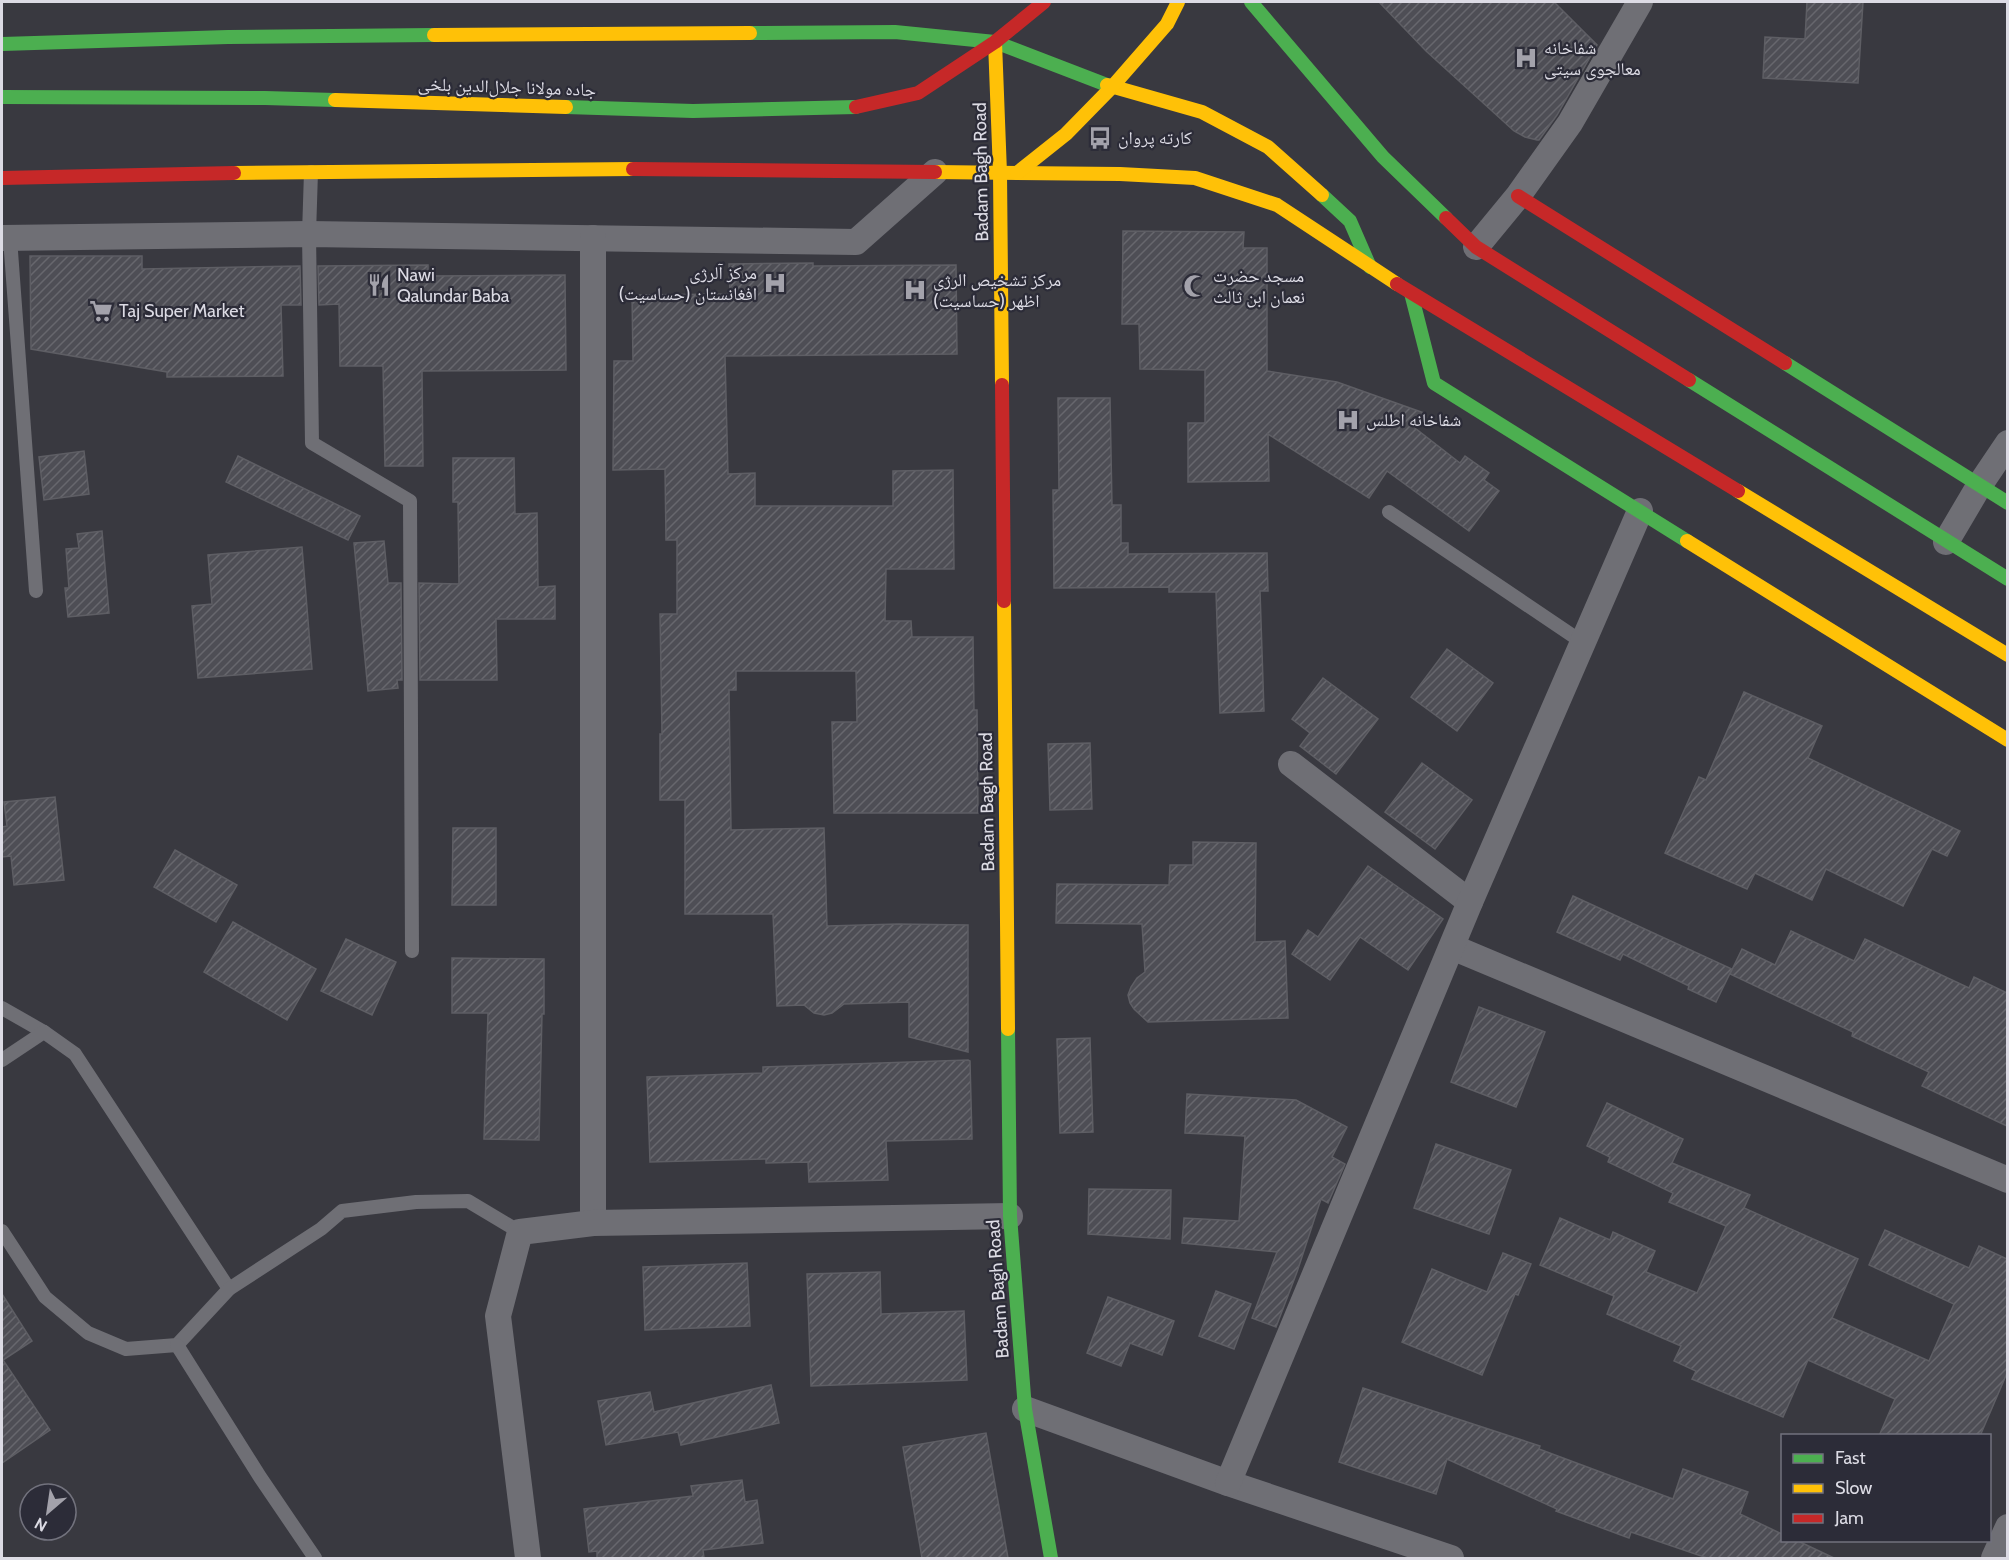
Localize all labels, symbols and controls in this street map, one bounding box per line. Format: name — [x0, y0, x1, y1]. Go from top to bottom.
place label: شفاخانه معالجوی سیتی — [1544, 37, 1641, 80]
hospital icon: شفاخانه معالجوی سیتی — [1513, 45, 1539, 71]
street label: جاده مولانا جلال‌الدین بلخی — [417, 73, 597, 101]
street label: Badam Bagh Road — [969, 102, 993, 242]
bus stop icon: کارته پروان — [1087, 125, 1113, 151]
place label: کارته پروان — [1118, 127, 1193, 149]
place label: مرکز آلرژی (حساسیت) افغانستان — [618, 262, 757, 305]
place label: Nawi Qalundar Baba — [397, 264, 510, 307]
place label: مسجد حضرت نعمان ابن ثالث — [1213, 265, 1305, 308]
place label: مرکز تشخیص الرژی (حساسیت) اظهر — [933, 269, 1061, 312]
hospital icon: مرکز آلرژی (حساسیت) افغانستان — [762, 270, 788, 296]
restaurant icon: Nawi Qalundar Baba — [366, 272, 392, 298]
mosque icon: مسجد حضرت نعمان ابن ثالث — [1182, 273, 1208, 299]
hospital icon: مرکز تشخیص الرژی (حساسیت) اظهر — [902, 277, 928, 303]
supermarket icon: Taj Super Market — [88, 298, 114, 324]
place label: Taj Super Market — [119, 300, 245, 322]
hospital icon: شفاخانه اطلس — [1335, 407, 1361, 433]
place label: شفاخانه اطلس — [1366, 409, 1461, 431]
street label: Badam Bagh Road — [975, 732, 999, 872]
street label: Badam Bagh Road — [982, 1219, 1014, 1359]
legend — [1781, 1434, 1991, 1542]
text: Fast — [1835, 1447, 1866, 1469]
text: Slow — [1835, 1477, 1872, 1499]
north arrow — [18, 1482, 78, 1542]
text: Jam — [1834, 1507, 1864, 1529]
text: N — [31, 1514, 51, 1536]

